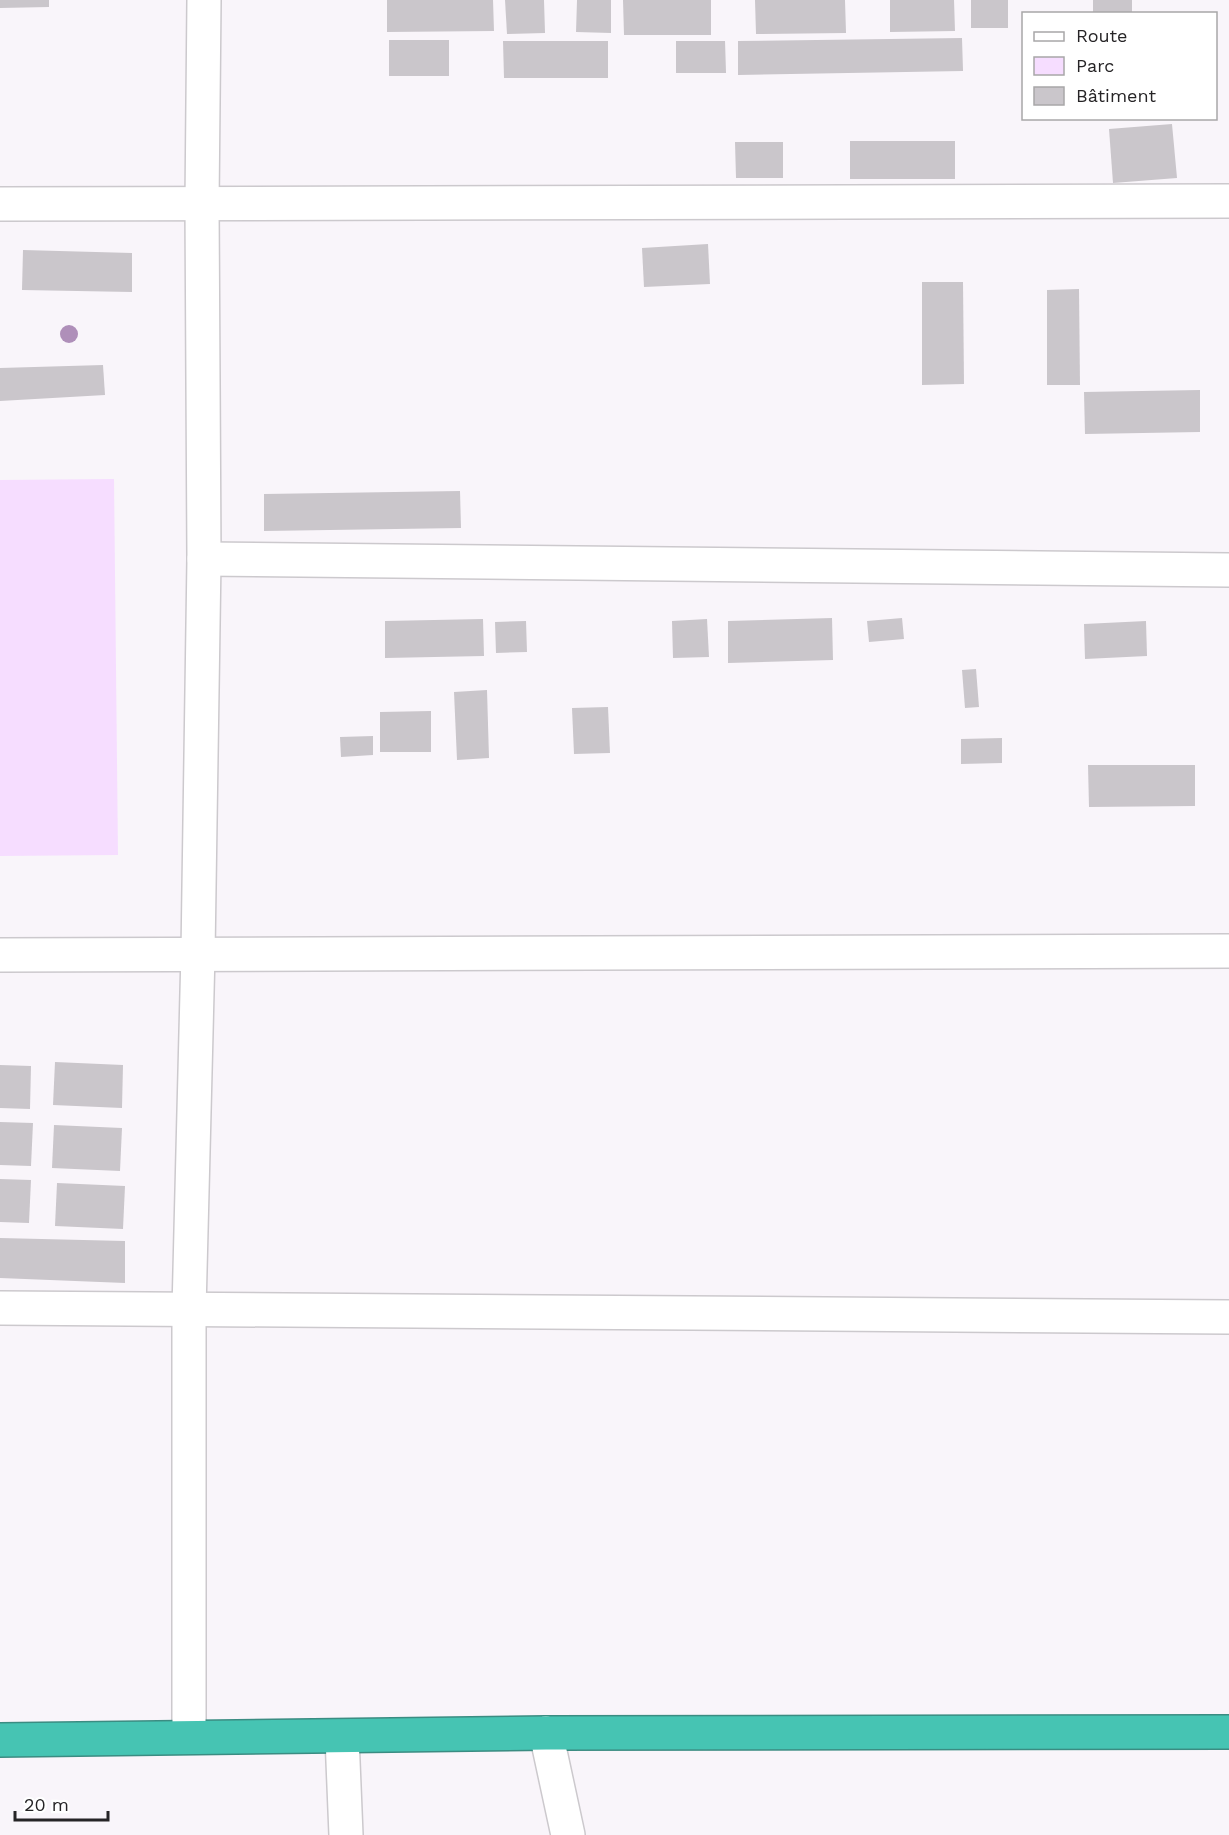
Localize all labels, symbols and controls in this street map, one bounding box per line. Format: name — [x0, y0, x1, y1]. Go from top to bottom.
legend — [1022, 12, 1217, 120]
text: Route — [1076, 25, 1128, 46]
text: Parc — [1076, 55, 1114, 76]
text: Bâtiment — [1076, 85, 1156, 106]
scale bar — [15, 1784, 108, 1822]
text: 20 m — [24, 1794, 69, 1815]

